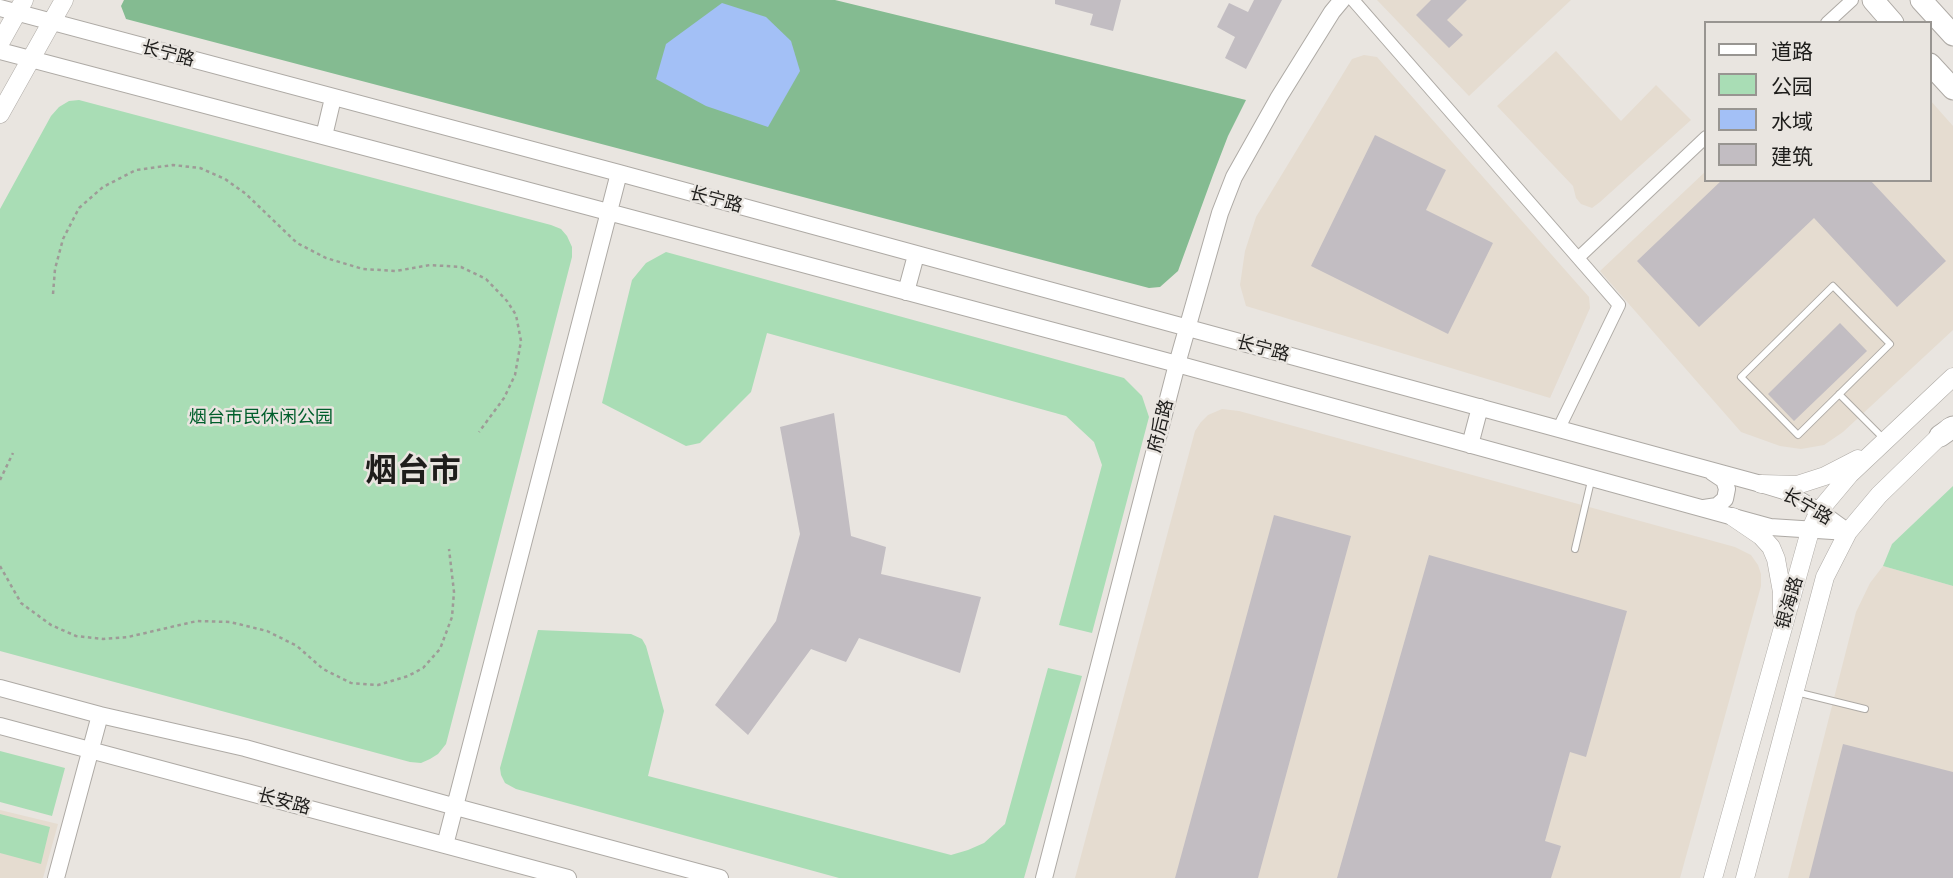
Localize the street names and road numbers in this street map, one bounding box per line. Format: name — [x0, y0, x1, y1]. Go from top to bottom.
street label: 长宁路 — [139, 37, 197, 71]
street label: 长宁路 — [687, 183, 745, 217]
street label: 长宁路 — [1234, 332, 1292, 366]
street label: 府后路 — [1144, 397, 1178, 455]
street label: 长宁路 — [1778, 484, 1836, 530]
street label: 银海路 — [1772, 574, 1808, 632]
street label: 长安路 — [255, 785, 313, 819]

